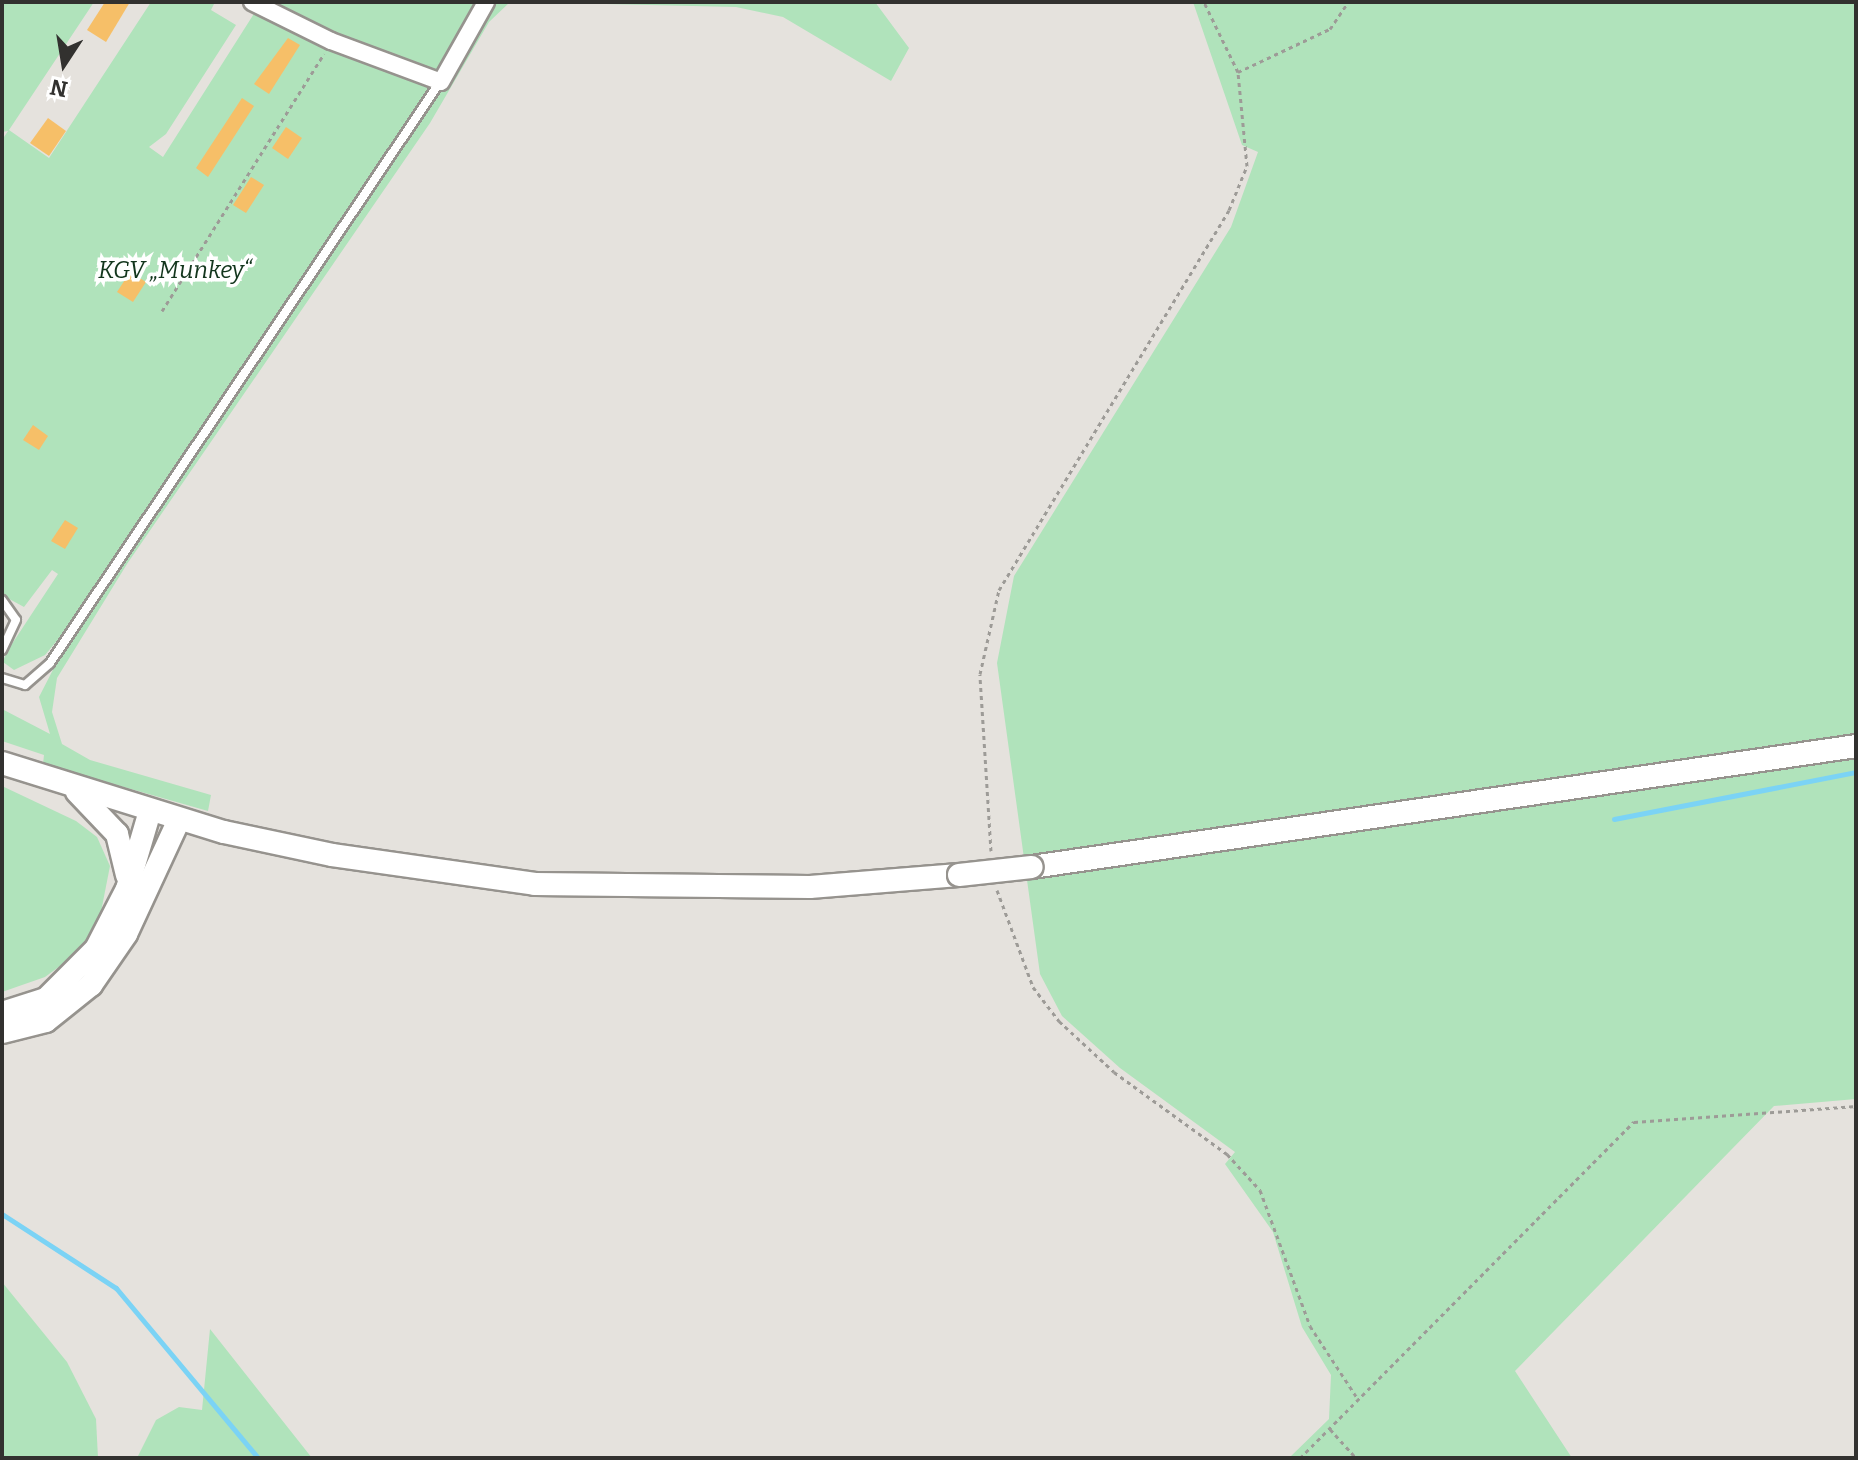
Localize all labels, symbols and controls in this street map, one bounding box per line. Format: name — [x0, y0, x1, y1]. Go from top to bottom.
north arrow — [24, 24, 104, 104]
text: N — [48, 73, 70, 103]
park label: KGV „Munkey“ — [98, 257, 252, 285]

